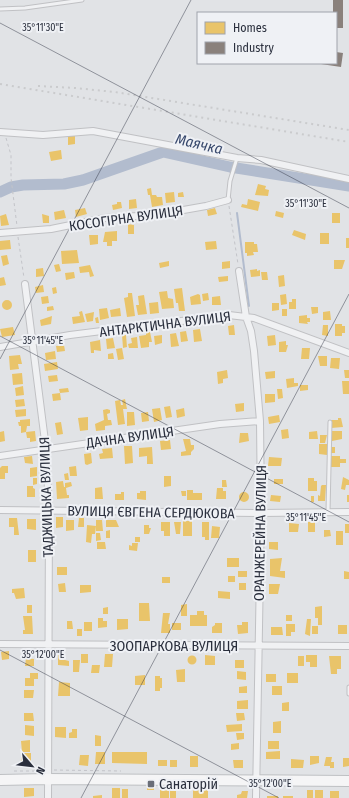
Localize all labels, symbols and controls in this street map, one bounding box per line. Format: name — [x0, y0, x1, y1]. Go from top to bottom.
legend — [197, 12, 337, 64]
text: Homes — [233, 21, 267, 35]
text: 35°11'30"E — [22, 22, 64, 34]
text: Industry — [233, 41, 274, 55]
water label: Маячка — [174, 130, 225, 158]
text: 35°11'30"E — [285, 198, 327, 210]
street label: КОСОГІРНА ВУЛИЦЯ — [68, 202, 184, 235]
street label: АНТАРКТИЧНА ВУЛИЦЯ — [98, 308, 232, 341]
text: 35°11'45"E — [23, 335, 64, 347]
street label: ДАЧНА ВУЛИЦЯ — [84, 423, 175, 452]
street label: ТАДЖИЦЬКА ВУЛИЦЯ — [36, 437, 57, 557]
street label: ОРАНЖЕРЕЙНА ВУЛИЦЯ — [251, 465, 270, 601]
street label: ВУЛИЦЯ ЄВГЕНА СЕРДЮКОВА — [67, 503, 235, 522]
text: 35°11'45"E — [286, 512, 327, 524]
street label: ЗООПАРКОВА ВУЛИЦЯ — [110, 638, 238, 655]
text: 35°12'00"E — [22, 649, 65, 661]
north arrow — [12, 746, 52, 786]
text: N — [33, 764, 48, 776]
place label: Санаторій — [159, 776, 218, 793]
text: 35°12'00"E — [249, 778, 292, 790]
marker: Санаторій — [146, 779, 156, 789]

